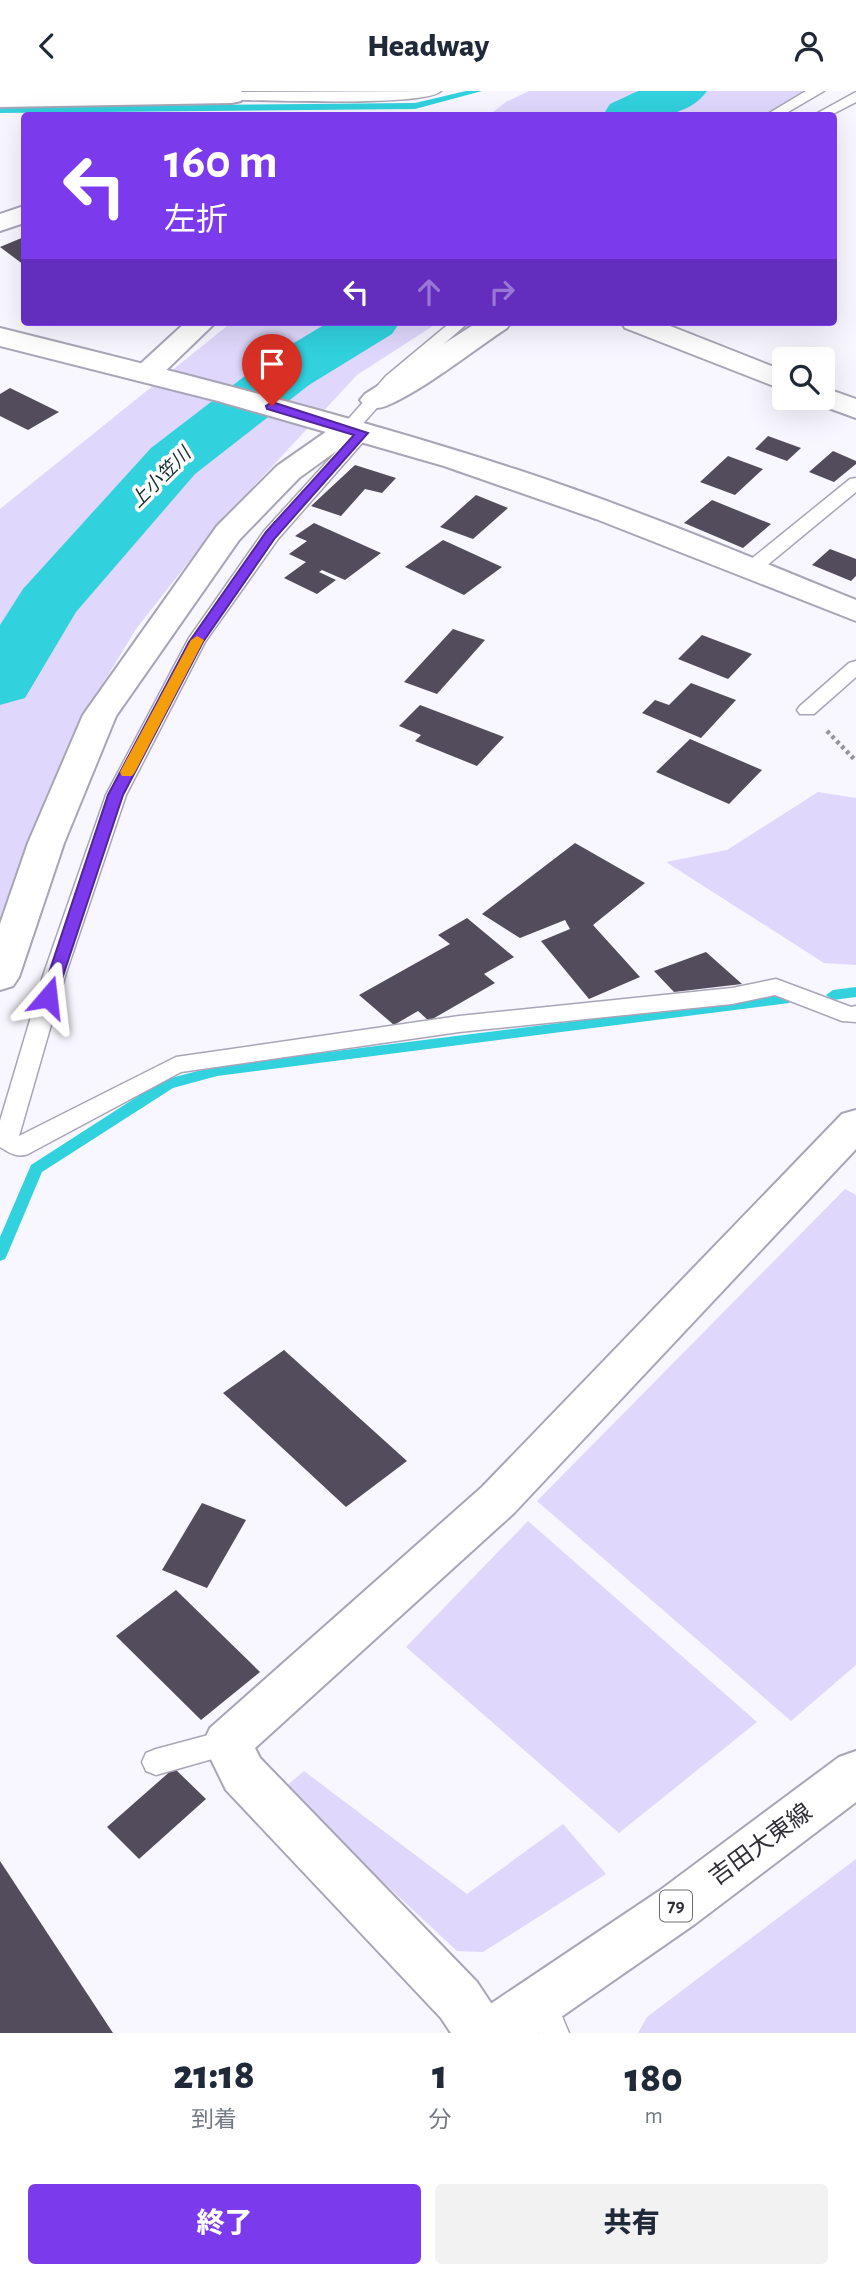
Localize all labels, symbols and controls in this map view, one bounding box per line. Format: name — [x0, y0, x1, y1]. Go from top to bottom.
icon: back — [28, 27, 66, 65]
icon: person — [790, 27, 828, 65]
text: Headway — [367, 30, 489, 62]
text: 160 m — [164, 138, 278, 187]
icon: left — [49, 140, 140, 231]
text: 左折 — [164, 204, 228, 236]
icon: left — [337, 273, 375, 311]
icon: ahead — [410, 273, 448, 311]
icon: right — [483, 273, 521, 311]
pin — [242, 334, 302, 406]
icon: arrive — [253, 345, 291, 383]
map controls — [772, 347, 835, 410]
button: search — [772, 347, 835, 410]
water label: 上小笠川 — [126, 442, 196, 512]
position arrow — [11, 960, 85, 1034]
street label: 吉田大東線 — [704, 1798, 817, 1890]
road number: 79 — [660, 1891, 692, 1921]
text: 21:18 — [173, 2054, 255, 2096]
text: 1 — [432, 2054, 447, 2096]
text: 180 — [624, 2057, 683, 2099]
text: m — [644, 2105, 663, 2128]
text: 到着 — [191, 2109, 237, 2132]
text: 分 — [428, 2109, 451, 2132]
button: 終了 — [28, 2184, 421, 2264]
button: 共有 — [435, 2184, 828, 2264]

